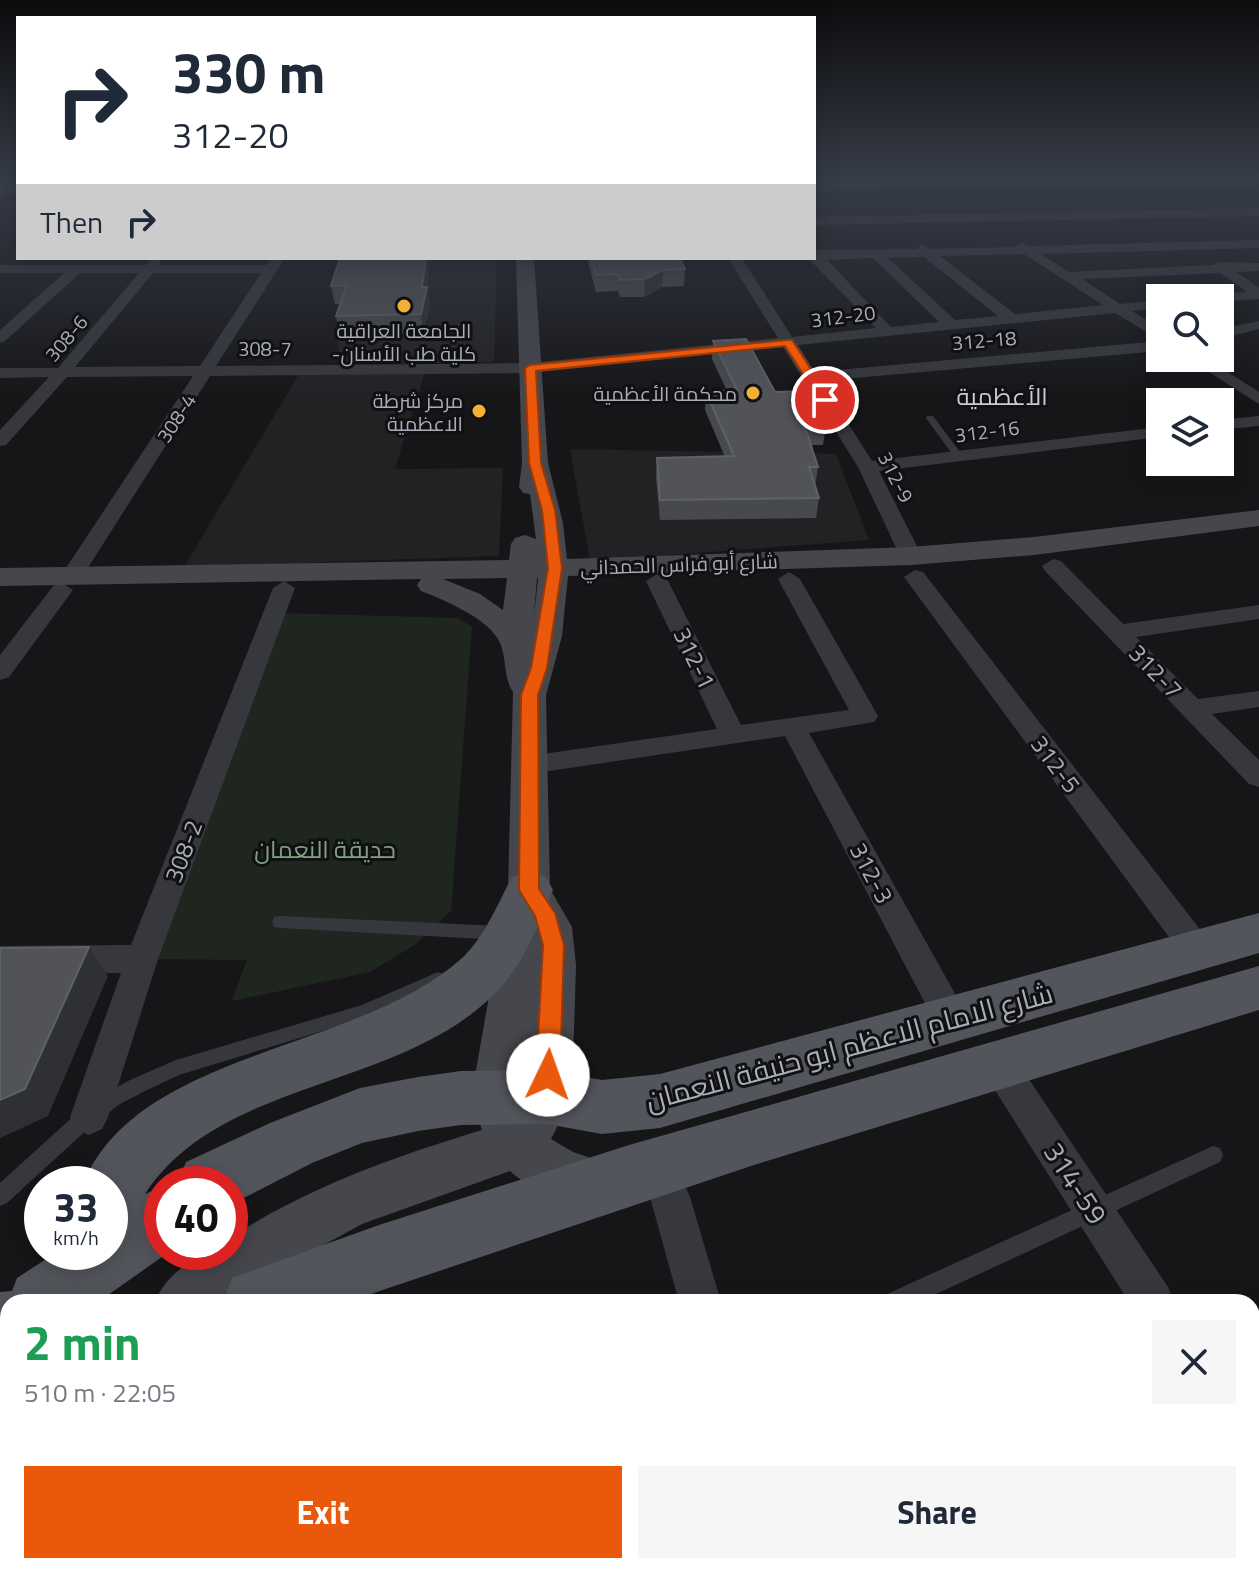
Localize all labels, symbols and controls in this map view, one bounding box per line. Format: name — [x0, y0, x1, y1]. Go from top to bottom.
text: 330 m — [172, 30, 325, 115]
icon: right — [40, 48, 144, 152]
text: 312-20 — [172, 107, 289, 162]
text: Then — [40, 199, 103, 245]
icon: right — [119, 200, 163, 244]
map controls — [1146, 284, 1234, 476]
button: search — [1146, 284, 1234, 372]
marker: الجامعة العراقية -كلية طب الأسنان — [395, 297, 413, 315]
street label: 312-20 — [809, 297, 877, 335]
street label: 308-6 — [37, 308, 95, 368]
place label: الجامعة العراقية -كلية طب الأسنان — [332, 315, 476, 369]
street label: 312-18 — [950, 322, 1018, 358]
street label: 308-7 — [238, 333, 292, 364]
pin — [791, 366, 859, 434]
place label: محكمة الأعظمية — [593, 378, 737, 409]
icon: arrive — [803, 378, 847, 422]
district label: الأعظمية — [956, 378, 1048, 414]
marker: محكمة الأعظمية — [744, 384, 762, 402]
place label: مركز شرطة الاعظمية — [373, 385, 463, 439]
street label: 308-4 — [148, 387, 204, 449]
button: layers — [1146, 388, 1234, 476]
marker: مركز شرطة الاعظمية — [470, 402, 488, 420]
street label: 312-16 — [953, 412, 1021, 450]
street label: 312-9 — [870, 446, 922, 508]
street label: شارع أبو فراس الحمداني — [580, 545, 778, 584]
street label: 312-1 — [665, 621, 725, 695]
street label: 312-7 — [1121, 635, 1191, 707]
street label: 312-5 — [1022, 727, 1090, 801]
street label: 308-2 — [155, 815, 211, 887]
park label: حديقة النعمان — [254, 831, 396, 867]
street label: 312-3 — [841, 836, 903, 910]
street label: شارع الامام الاعظم ابو حنيفة النعمان — [640, 971, 1058, 1121]
position arrow — [506, 1033, 590, 1117]
street label: 314-59 — [1033, 1133, 1119, 1233]
speed limit sign: 40 — [144, 1166, 248, 1270]
text: 33 — [54, 1177, 98, 1238]
text: km/h — [53, 1222, 99, 1253]
text: 2 min — [24, 1306, 141, 1379]
button: close — [1152, 1320, 1236, 1404]
text: 510 m · 22:05 — [24, 1373, 176, 1412]
button: Exit — [24, 1466, 622, 1558]
button: Share — [638, 1466, 1236, 1558]

